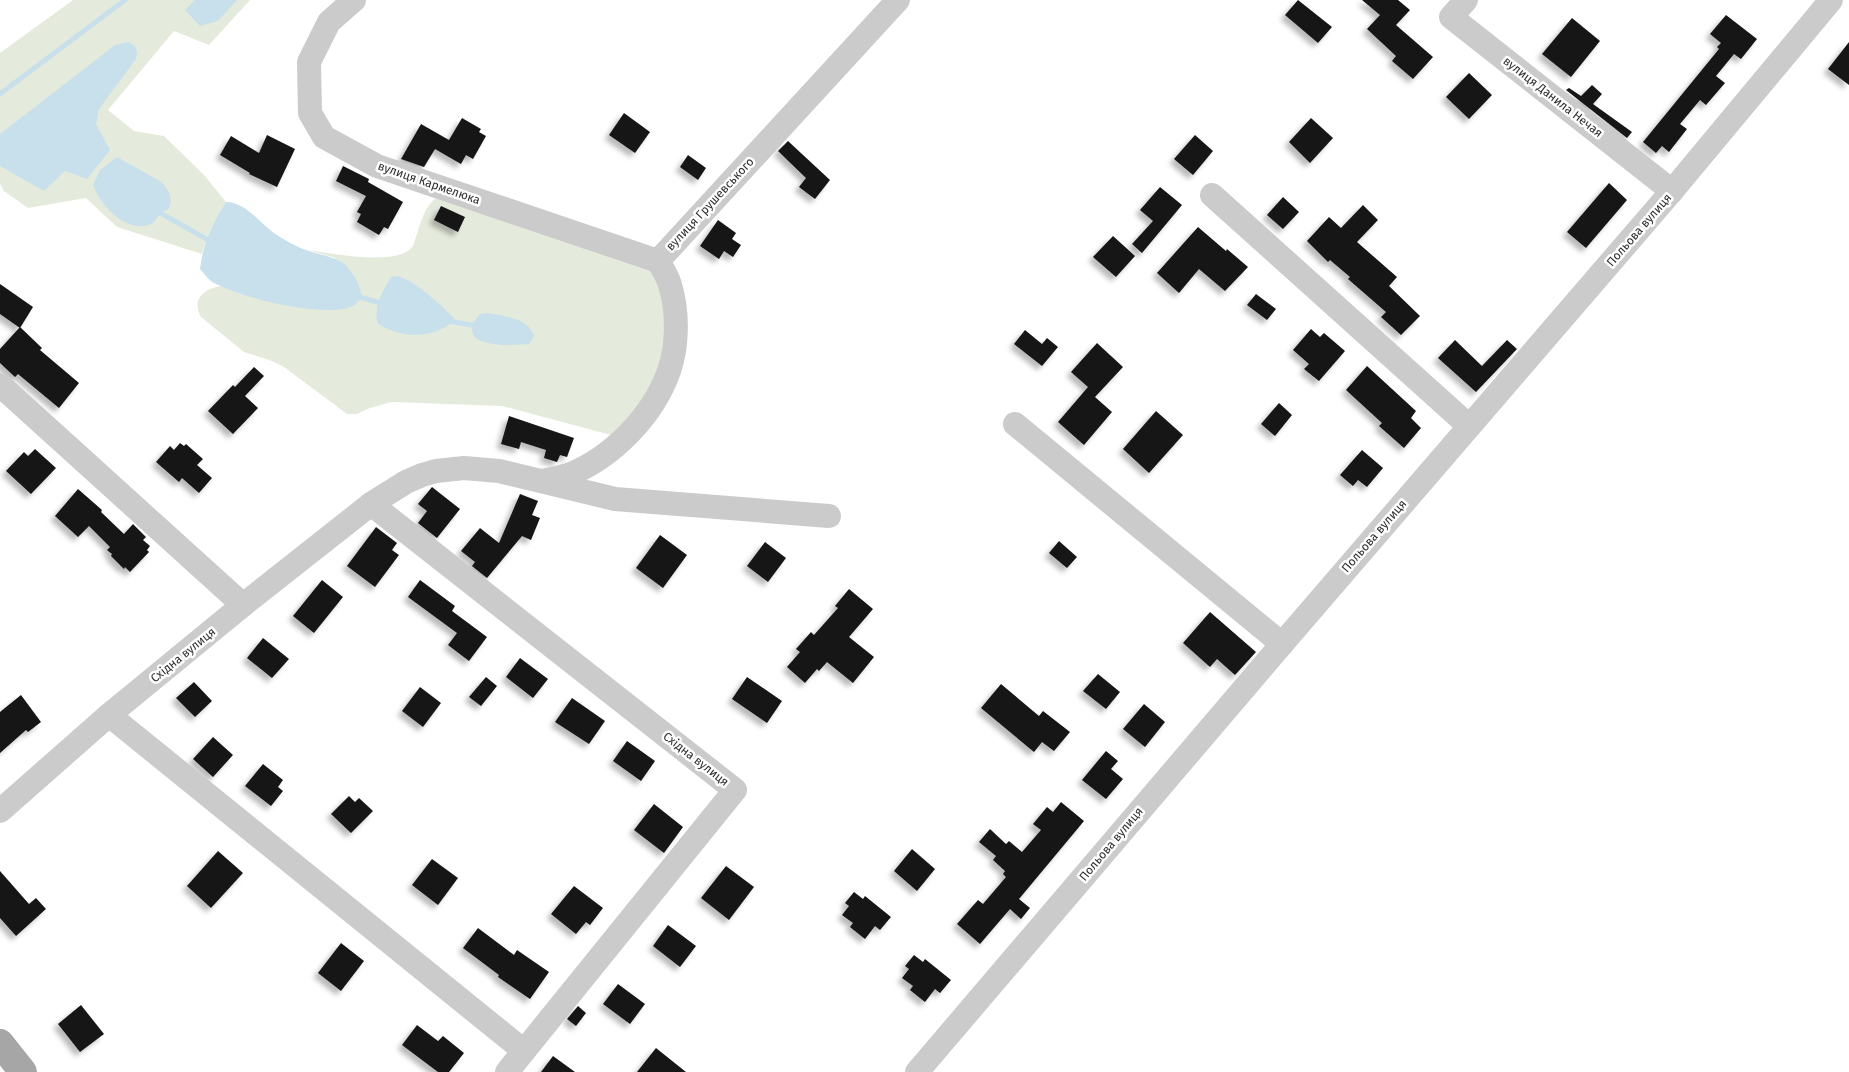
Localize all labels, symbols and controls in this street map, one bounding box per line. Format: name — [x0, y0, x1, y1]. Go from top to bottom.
street label: вулиця Данила Нечая — [1500, 54, 1606, 140]
street label: вулиця Грушевського — [663, 155, 757, 253]
street label: вулиця Кармелюка — [376, 159, 482, 207]
street label: Польова вулиця — [1604, 191, 1674, 269]
street label: Польова вулиця — [1339, 497, 1409, 575]
street label: Східна вулиця — [148, 625, 218, 685]
street label: Східна вулиця — [660, 729, 732, 789]
street label: Польова вулиця — [1076, 804, 1146, 884]

